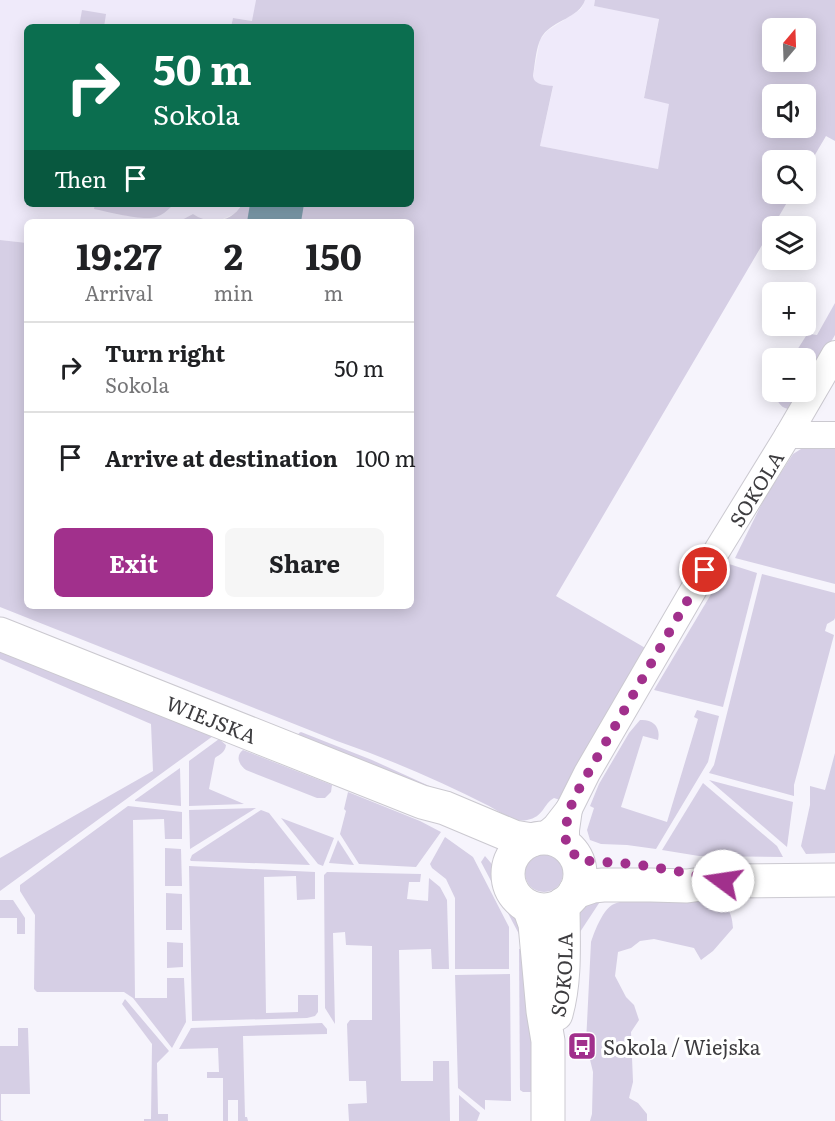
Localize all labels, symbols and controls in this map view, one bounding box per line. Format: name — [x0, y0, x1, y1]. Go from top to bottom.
north arrow — [762, 18, 816, 72]
map controls — [762, 18, 816, 402]
text: 50 m — [153, 36, 252, 98]
icon: right — [54, 48, 132, 126]
button: sound — [762, 84, 816, 138]
text: Sokola — [153, 93, 240, 133]
button: search — [762, 150, 816, 204]
text: Then — [54, 162, 107, 195]
icon: arrive — [119, 162, 152, 195]
button: layers — [762, 216, 816, 270]
text: 19:27 — [76, 228, 162, 281]
text: 2 — [224, 228, 243, 281]
text: 150 — [305, 228, 362, 281]
text: Arrival — [85, 277, 153, 307]
text: min — [214, 277, 253, 307]
text: m — [324, 277, 343, 307]
button: + — [762, 282, 816, 336]
text: Turn right — [105, 336, 225, 369]
button: − — [762, 348, 816, 402]
icon: right — [54, 351, 87, 384]
text: 50 m — [334, 351, 384, 384]
text: Sokola — [105, 369, 169, 399]
icon: arrive — [54, 441, 87, 474]
text: Arrive at destination — [105, 441, 338, 474]
text: 100 m — [356, 441, 416, 474]
street label: SOKOLA — [721, 444, 790, 532]
button: Exit — [54, 528, 213, 597]
button: Share — [225, 528, 384, 597]
pin — [679, 544, 730, 595]
icon: arrive — [688, 553, 721, 586]
street label: WIEJSKA — [162, 687, 262, 750]
position arrow — [691, 849, 755, 913]
street label: SOKOLA — [541, 932, 578, 1020]
bus stop icon: Sokola / Wiejska — [566, 1030, 598, 1062]
place label: Sokola / Wiejska — [603, 1031, 761, 1061]

